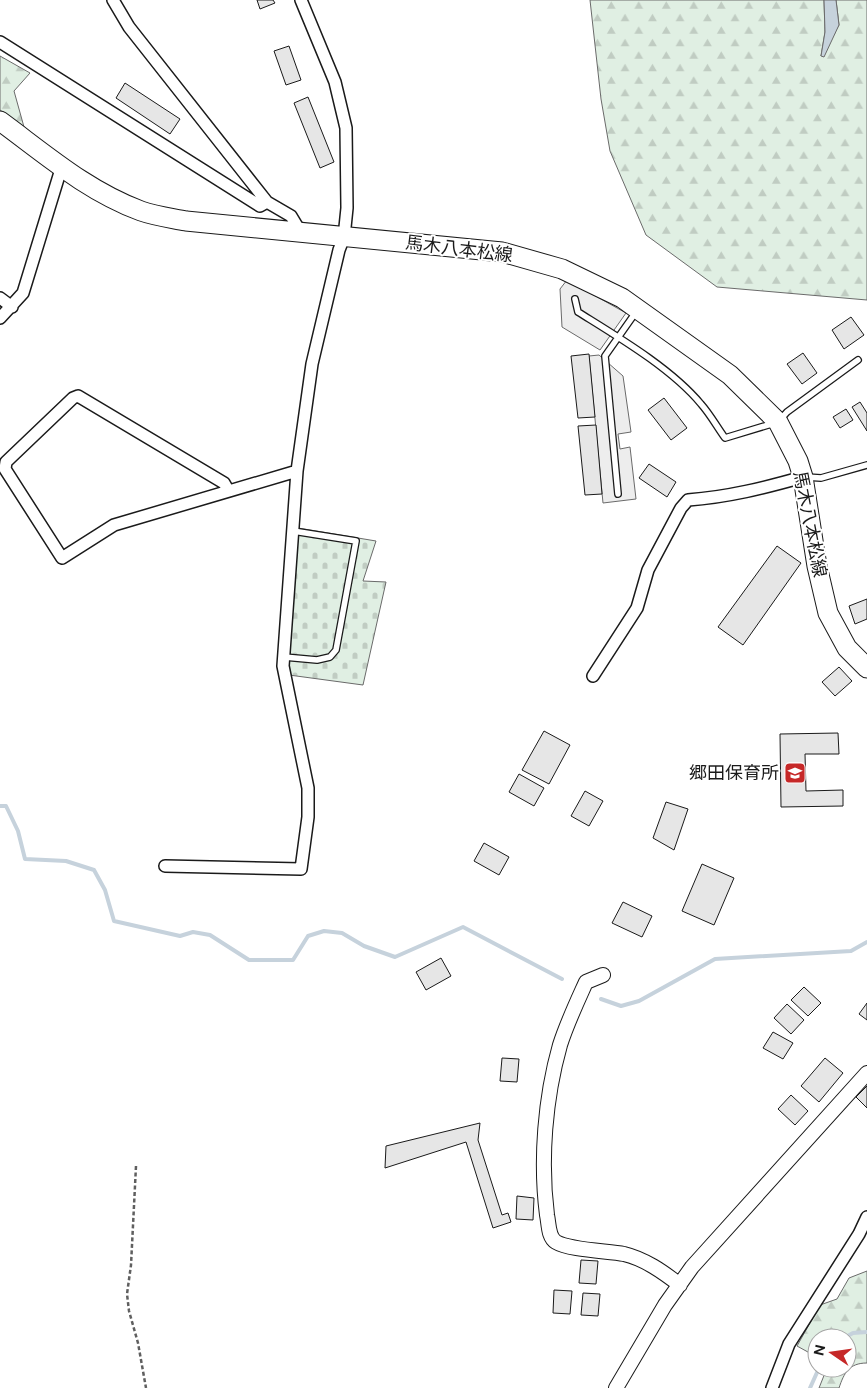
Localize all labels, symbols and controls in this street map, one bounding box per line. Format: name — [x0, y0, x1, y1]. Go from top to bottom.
street label: 馬木八本松線 — [404, 232, 514, 266]
street label: 馬木八本松線 — [789, 469, 831, 579]
school or university icon: 郷田保育所 — [783, 761, 807, 785]
place label: 郷田保育所 — [689, 762, 779, 784]
north arrow — [807, 1328, 857, 1378]
text: N — [810, 1343, 829, 1357]

